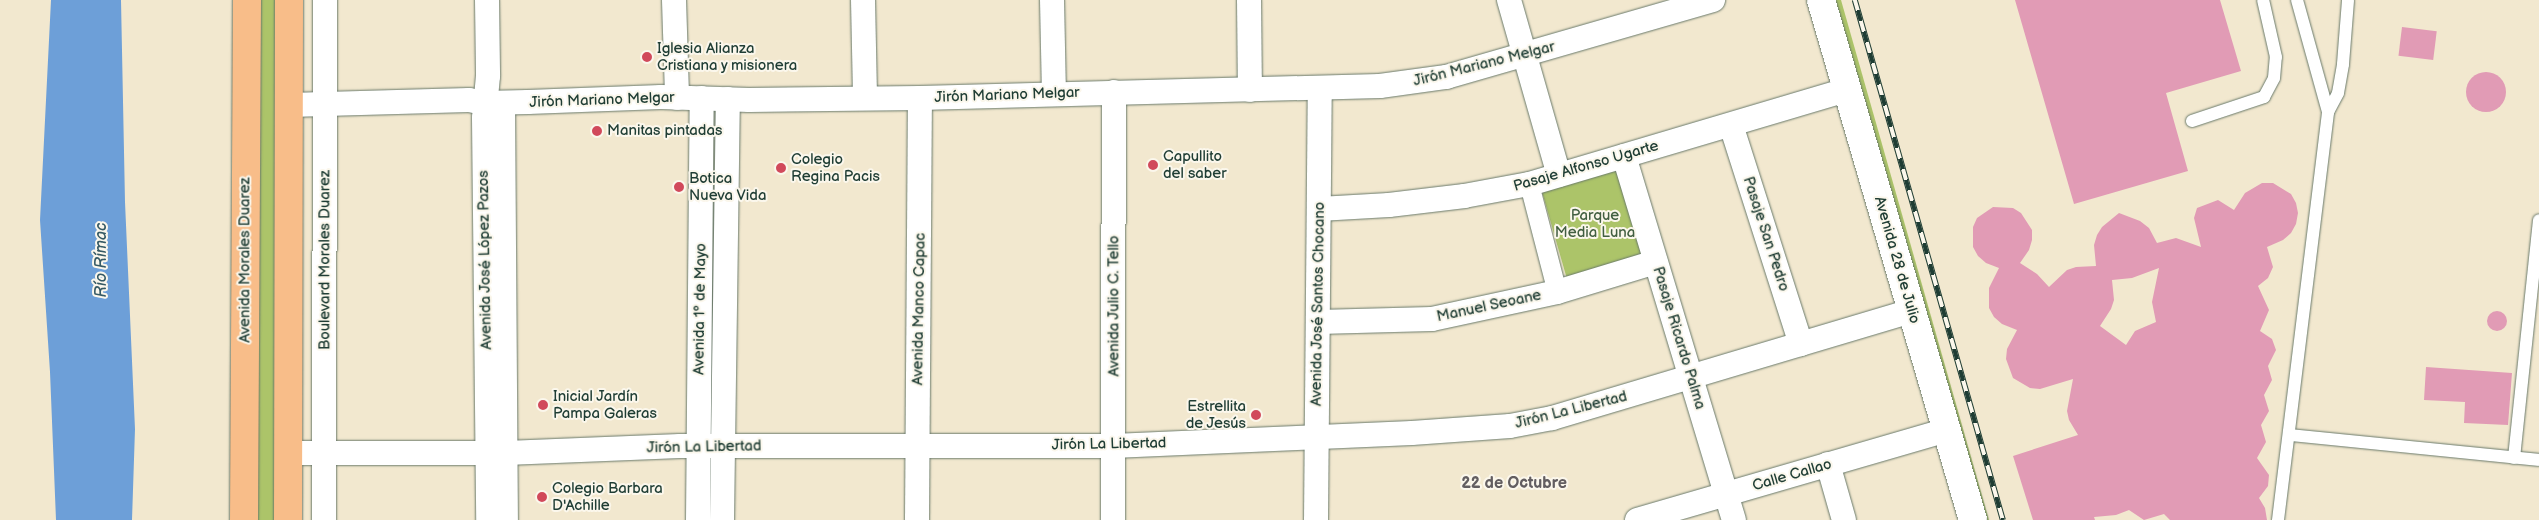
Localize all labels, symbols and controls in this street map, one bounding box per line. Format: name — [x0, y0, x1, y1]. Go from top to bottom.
street label: Jirón Mariano Melgar — [1411, 38, 1557, 90]
place label: Iglesia Alianza Cristiana y misionera — [657, 39, 799, 74]
marker: Iglesia Alianza Cristiana y misionera — [641, 51, 653, 63]
street label: Jirón Mariano Melgar — [934, 83, 1080, 107]
street label: Jirón Mariano Melgar — [529, 88, 675, 112]
place label: Manitas pintadas — [607, 122, 722, 140]
marker: Manitas pintadas — [591, 125, 603, 137]
street label: Pasaje Alfonso Ugarte — [1511, 137, 1661, 195]
place label: Capullito del saber — [1163, 147, 1227, 182]
place label: Colegio Regina Pacis — [791, 150, 880, 185]
marker: Capullito del saber — [1147, 159, 1159, 171]
marker: Colegio Regina Pacis — [775, 162, 787, 174]
place label: Botica Nueva Vida — [689, 169, 767, 204]
street label: Boulevard Morales Duarez — [316, 170, 334, 350]
street label: Avenida José López Pazos — [474, 170, 496, 350]
street label: Pasaje San Pedro — [1739, 174, 1793, 294]
street label: Avenida Morales Duarez — [236, 177, 254, 343]
marker: Botica Nueva Vida — [673, 181, 685, 193]
street label: Avenida 28 de Julio — [1870, 194, 1924, 326]
street label: Avenida José Santos Chocano — [1307, 201, 1329, 407]
park label: Parque Media Luna — [1555, 206, 1635, 241]
water label: Río Rímac — [92, 223, 112, 297]
street label: Avenida Manco Capac — [909, 233, 929, 385]
street label: Avenida Julio C. Tello — [1105, 235, 1123, 377]
street label: Avenida 1º de Mayo — [690, 243, 710, 375]
street label: Pasaje Ricardo Palma — [1649, 264, 1709, 412]
street label: Manuel Seoane — [1435, 286, 1543, 326]
place label: Inicial Jardín Pampa Galeras — [553, 387, 657, 422]
street label: Jirón La Libertad — [1513, 387, 1629, 433]
place label: Estrellita de Jesús — [1185, 397, 1246, 432]
marker: Inicial Jardín Pampa Galeras — [537, 399, 549, 411]
marker: Estrellita de Jesús — [1250, 409, 1262, 421]
street label: Jirón La Libertad — [1051, 434, 1167, 454]
street label: Jirón La Libertad — [646, 437, 762, 457]
street label: Calle Callao — [1750, 455, 1834, 495]
district label: 22 de Octubre — [1461, 474, 1567, 494]
place label: Colegio Barbara D'Achille — [552, 479, 663, 514]
marker: Colegio Barbara D'Achille — [536, 491, 548, 503]

